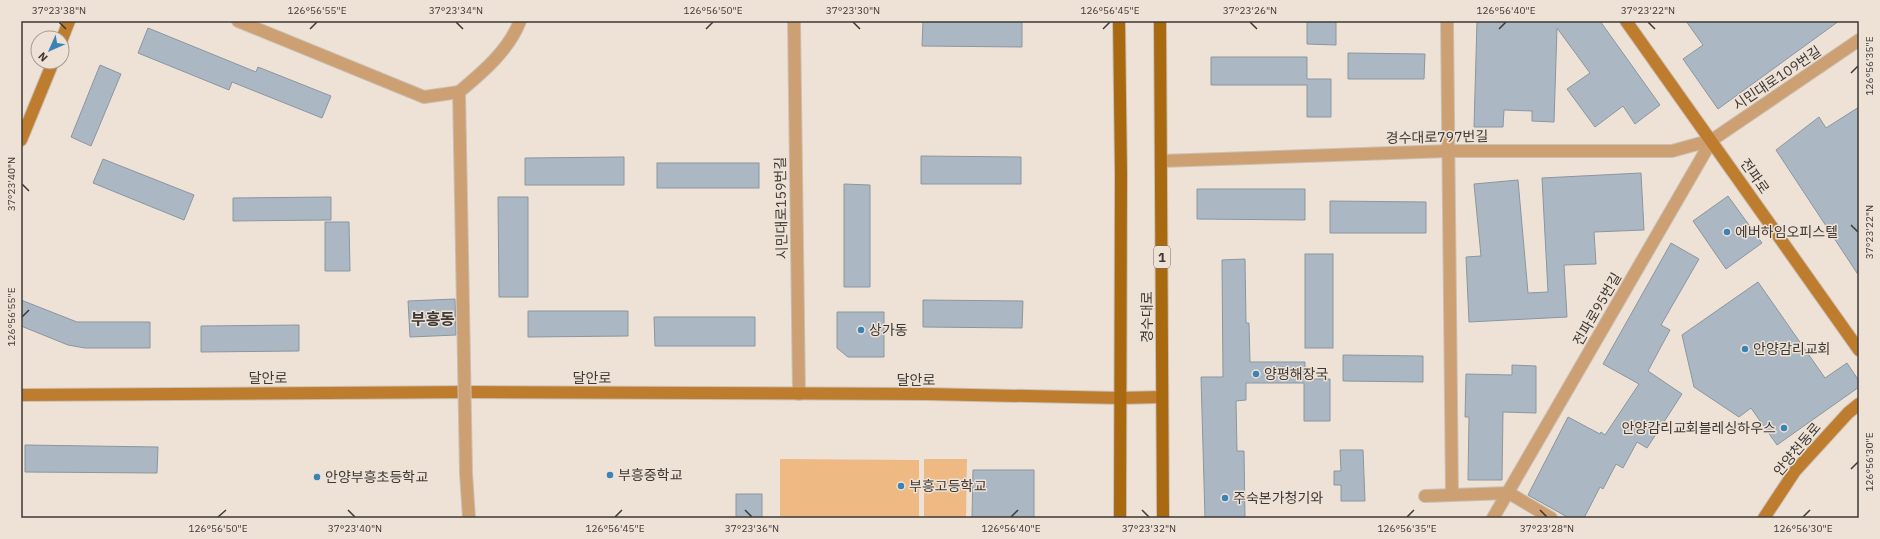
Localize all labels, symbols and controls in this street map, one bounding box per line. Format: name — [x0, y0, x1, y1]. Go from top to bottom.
text: 37°23'38"N — [32, 4, 86, 17]
text: 126°56'55"E — [287, 4, 347, 17]
text: 37°23'34"N — [429, 4, 483, 17]
text: 126°56'50"E — [683, 4, 743, 17]
text: 37°23'30"N — [826, 4, 880, 17]
text: 126°56'45"E — [1080, 4, 1140, 17]
text: 37°23'26"N — [1223, 4, 1277, 17]
text: 126°56'40"E — [1476, 4, 1536, 17]
text: 37°23'22"N — [1621, 4, 1675, 17]
north arrow — [30, 30, 70, 70]
text: 126°56'35"E — [1863, 36, 1876, 96]
street label: 시민대로109번길 — [1729, 42, 1825, 114]
text: N — [35, 49, 51, 65]
street label: 경수대로797번길 — [1386, 127, 1488, 147]
street label: 전파로 — [1737, 155, 1774, 197]
text: 37°23'40"N — [5, 157, 18, 211]
street label: 시민대로159번길 — [771, 157, 791, 259]
text: 37°23'22"N — [1863, 205, 1876, 259]
place label: 에버하임오피스텔 — [1735, 223, 1838, 241]
marker: 에버하임오피스텔 — [1722, 227, 1732, 237]
road number: 1 — [1154, 246, 1170, 268]
street label: 전파로95번길 — [1569, 269, 1625, 349]
text: 126°56'55"E — [5, 287, 18, 347]
street label: 경수대로 — [1138, 291, 1156, 343]
district label: 부흥동 — [411, 309, 455, 329]
place label: 상가동 — [869, 321, 908, 339]
marker: 상가동 — [856, 325, 866, 335]
place label: 안양감리교회 — [1753, 340, 1830, 358]
marker: 안양감리교회 — [1740, 344, 1750, 354]
place label: 양평해장국 — [1264, 365, 1329, 383]
street label: 달안로 — [249, 369, 287, 387]
street label: 달안로 — [573, 369, 611, 387]
marker: 양평해장국 — [1251, 369, 1261, 379]
street label: 달안로 — [897, 371, 935, 389]
street label: 안양천동로 — [1769, 418, 1825, 479]
place label: 안양감리교회블레싱하우스 — [1621, 419, 1776, 437]
marker: 안양감리교회블레싱하우스 — [1779, 423, 1789, 433]
text: 126°56'30"E — [1863, 432, 1876, 492]
place label: 부흥중학교 — [618, 466, 683, 484]
place label: 안양부흥초등학교 — [325, 468, 428, 486]
marker: 부흥중학교 — [605, 470, 615, 480]
marker: 안양부흥초등학교 — [312, 472, 322, 482]
place label: 부흥고등학교 — [909, 477, 986, 495]
marker: 부흥고등학교 — [896, 481, 906, 491]
place label: 주숙본가청기와 — [1233, 489, 1323, 507]
marker: 주숙본가청기와 — [1220, 493, 1230, 503]
text: 126°56'50"E — [188, 522, 248, 535]
text: 37°23'40"N — [328, 522, 382, 535]
text: 126°56'45"E — [585, 522, 645, 535]
text: 37°23'36"N — [725, 522, 779, 535]
text: 126°56'40"E — [981, 522, 1041, 535]
text: 37°23'32"N — [1122, 522, 1176, 535]
text: 126°56'35"E — [1377, 522, 1437, 535]
text: 37°23'28"N — [1520, 522, 1574, 535]
text: 126°56'30"E — [1773, 522, 1833, 535]

